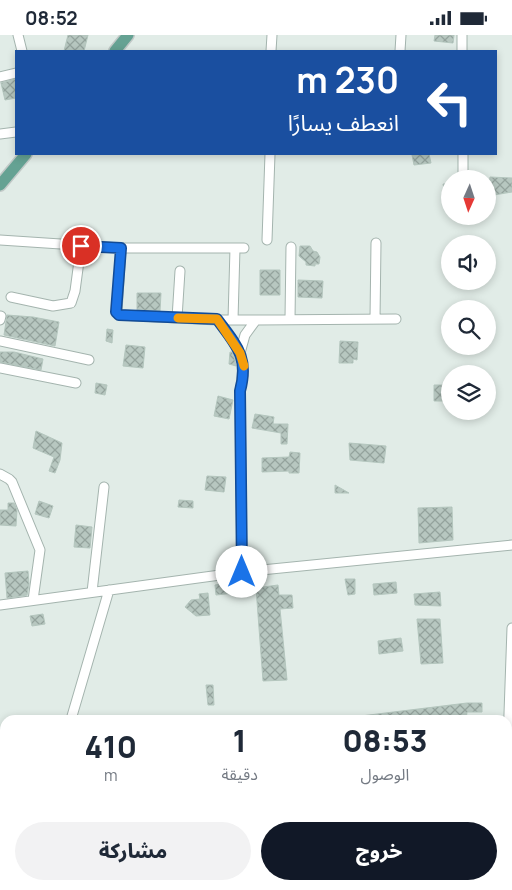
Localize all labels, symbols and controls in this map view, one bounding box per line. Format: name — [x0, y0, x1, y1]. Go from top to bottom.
text: 08:52 — [25, 5, 78, 31]
text: 230 m — [296, 56, 399, 104]
icon: left — [417, 70, 482, 135]
text: انعطف يسارًا — [288, 108, 399, 138]
north arrow — [441, 170, 496, 225]
map controls — [441, 170, 496, 420]
pin — [60, 225, 102, 267]
icon: arrive — [67, 232, 95, 260]
button: sound — [441, 235, 496, 290]
button: search — [441, 300, 496, 355]
button: layers — [441, 365, 496, 420]
position arrow — [215, 545, 267, 597]
text: 1 — [233, 720, 246, 761]
text: 08:53 — [342, 720, 427, 761]
text: 410 — [85, 726, 137, 767]
text: دقيقة — [221, 763, 258, 785]
text: الوصول — [361, 763, 409, 785]
text: m — [104, 764, 118, 786]
button: مشاركة — [15, 822, 251, 880]
button: خروج — [261, 822, 497, 880]

